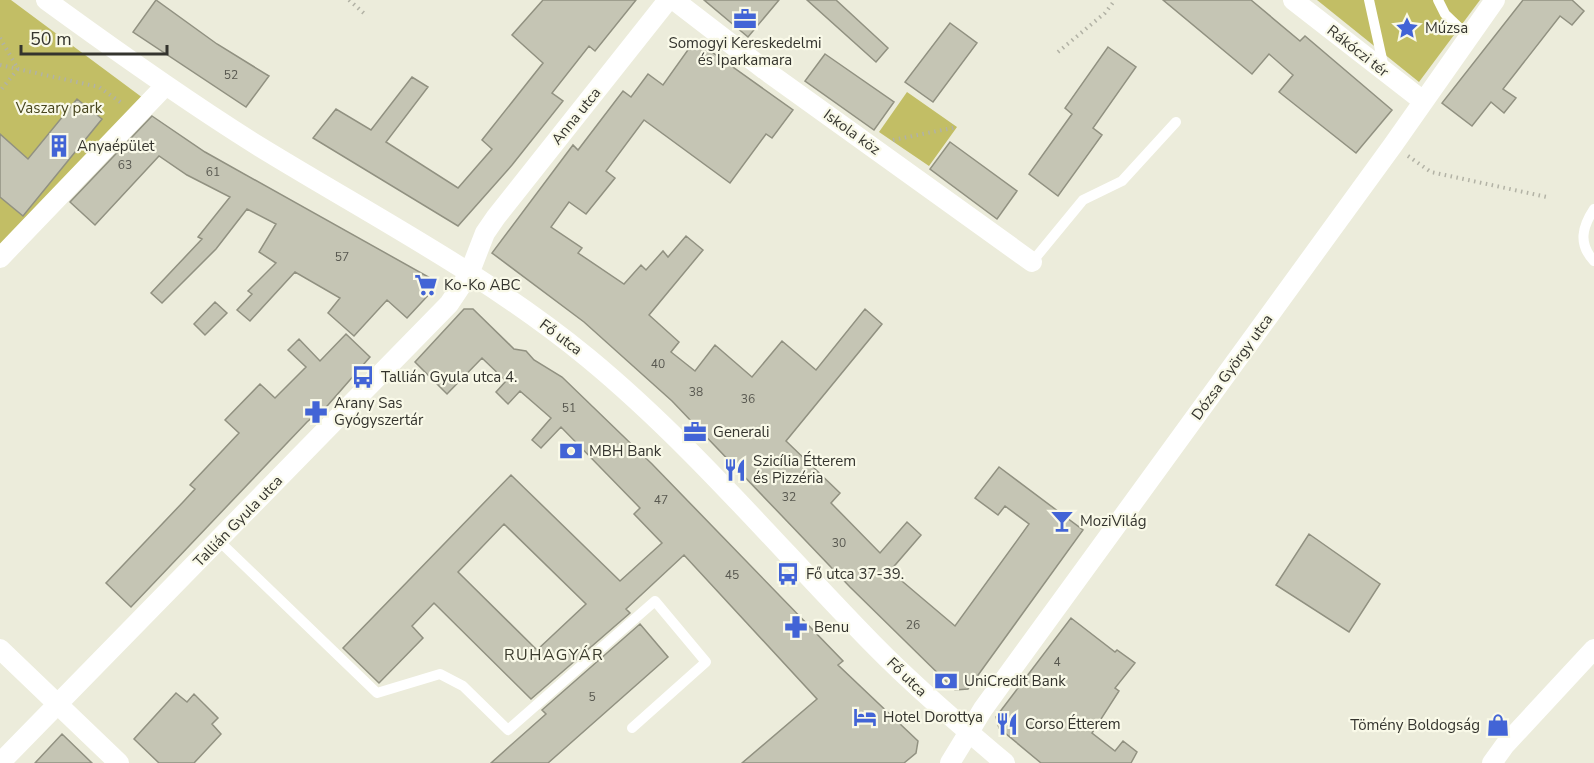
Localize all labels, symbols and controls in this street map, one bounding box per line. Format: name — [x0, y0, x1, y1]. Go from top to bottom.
office icon: Somogyi Kereskedelmi és Iparkamara — [732, 6, 758, 32]
place icon: Múzsa — [1394, 15, 1420, 41]
scale bar — [21, 18, 166, 56]
place label: Múzsa — [1425, 18, 1468, 38]
street label: Rákóczi tér — [1323, 21, 1394, 82]
text: 50 m — [30, 27, 72, 51]
place label: Somogyi Kereskedelmi és Iparkamara — [668, 33, 822, 70]
house number: 52 — [224, 67, 238, 83]
street label: Anna utca — [547, 83, 605, 149]
park label: Vaszary park — [15, 98, 103, 118]
street label: Iskola köz — [820, 105, 884, 159]
building icon: Anyaépület — [46, 133, 72, 159]
place label: Anyaépület — [77, 136, 155, 156]
house number: 63 — [118, 157, 132, 173]
house number: 61 — [206, 164, 220, 180]
house number: 57 — [335, 249, 349, 265]
supermarket icon: Ko-Ko ABC — [413, 272, 439, 298]
place label: Ko-Ko ABC — [444, 275, 521, 295]
street label: Dózsa György utca — [1187, 310, 1277, 424]
street label: Fő utca — [536, 314, 586, 360]
house number: 40 — [651, 356, 665, 372]
bus stop icon: Tallián Gyula utca 4. — [350, 364, 376, 390]
place label: Tallián Gyula utca 4. — [381, 367, 517, 387]
house number: 38 — [689, 384, 703, 400]
house number: 36 — [741, 391, 755, 407]
place label: Arany Sas Gyógyszertár — [334, 393, 424, 430]
pharmacy icon: Arany Sas Gyógyszertár — [303, 399, 329, 425]
house number: 51 — [562, 400, 576, 416]
office icon: Generali — [682, 419, 708, 445]
place label: Generali — [713, 422, 770, 442]
bank icon: MBH Bank — [558, 438, 584, 464]
place label: MBH Bank — [589, 441, 662, 461]
place label: Szicília Étterem és Pizzéria — [753, 451, 856, 488]
restaurant icon: Szicília Étterem és Pizzéria — [722, 457, 748, 483]
street label: Tallián Gyula utca — [189, 471, 287, 571]
house number: 32 — [782, 489, 796, 505]
house number: 47 — [654, 492, 668, 508]
bar icon: MoziVilág — [1049, 508, 1075, 534]
place label: MoziVilág — [1080, 511, 1147, 531]
house number: 30 — [832, 535, 846, 551]
bus stop icon: Fő utca 37-39. — [775, 561, 801, 587]
place label: Fő utca 37-39. — [806, 564, 904, 584]
house number: 45 — [725, 567, 739, 583]
pharmacy icon: Benu — [783, 614, 809, 640]
place label: Benu — [814, 617, 849, 637]
house number: 26 — [906, 617, 920, 633]
district label: RUHAGYÁR — [504, 644, 604, 666]
street label: Fő utca — [883, 653, 931, 701]
house number: 4 — [1053, 654, 1061, 670]
bank icon: UniCredit Bank — [933, 668, 959, 694]
place label: UniCredit Bank — [964, 671, 1066, 691]
house number: 5 — [588, 689, 596, 705]
hotel icon: Hotel Dorottya — [852, 704, 878, 730]
place label: Hotel Dorottya — [883, 707, 983, 727]
restaurant icon: Corso Étterem — [994, 711, 1020, 737]
shop icon: Tömény Boldogság — [1485, 712, 1511, 738]
place label: Corso Étterem — [1025, 714, 1121, 734]
place label: Tömény Boldogság — [1350, 715, 1480, 735]

